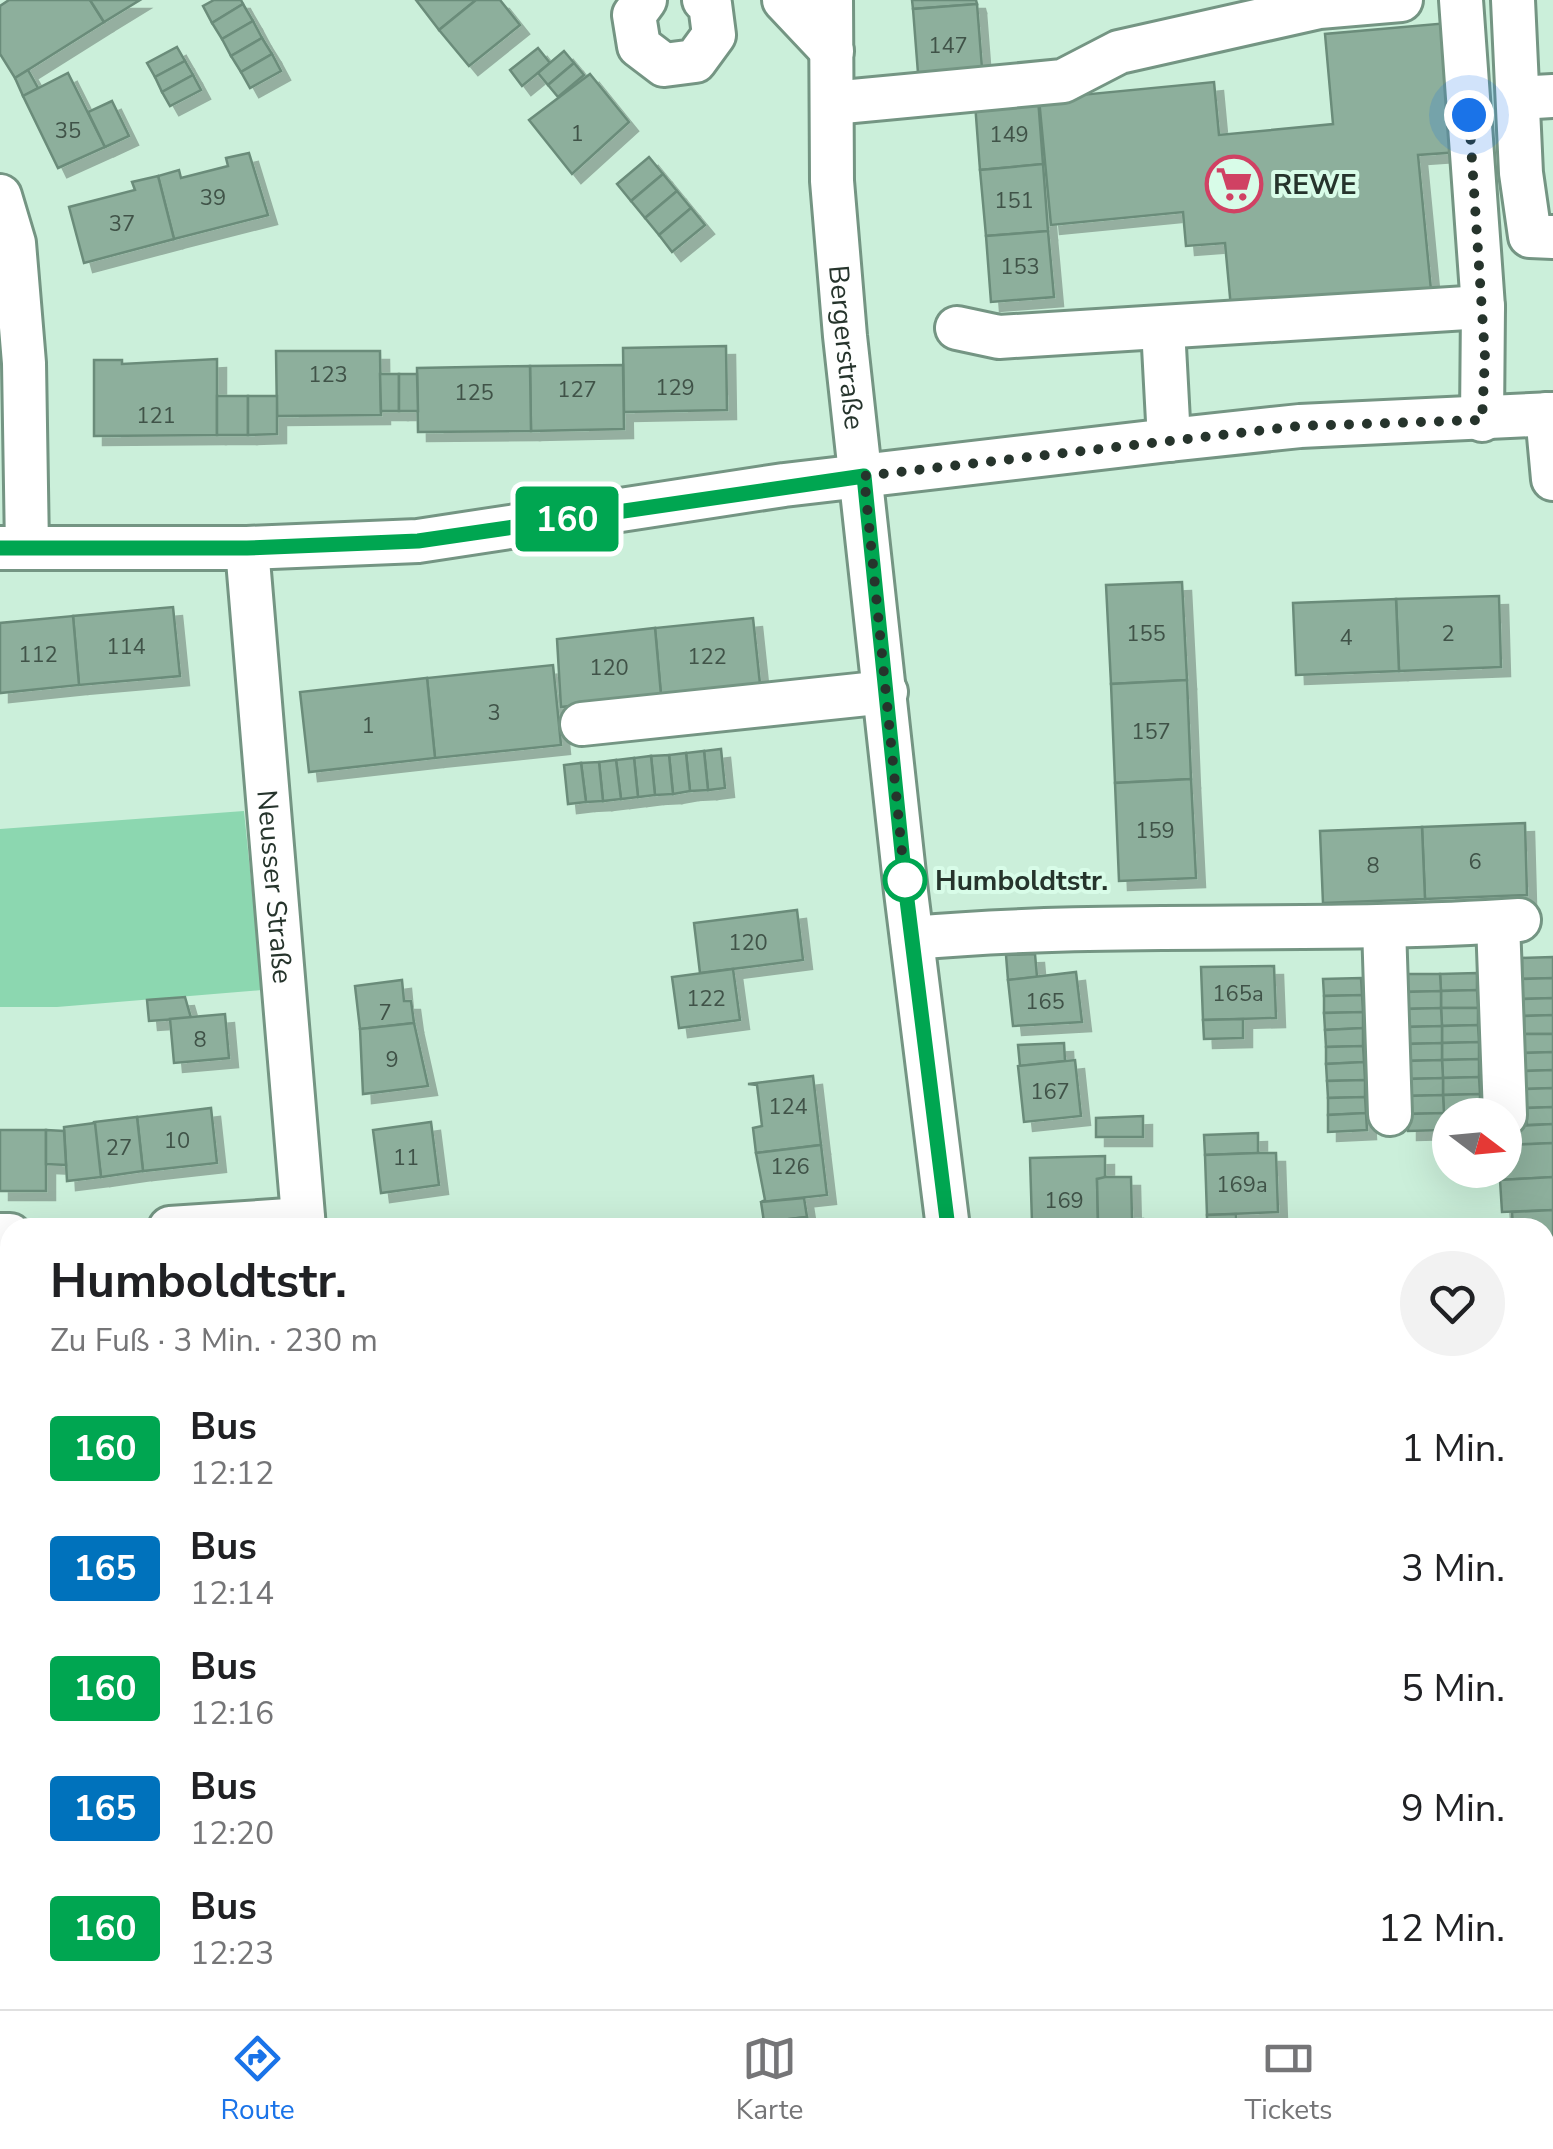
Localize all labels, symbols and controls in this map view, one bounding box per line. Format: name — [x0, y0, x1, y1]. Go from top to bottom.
house number: 147 — [928, 31, 968, 61]
your location — [1444, 90, 1494, 140]
house number: 35 — [55, 116, 81, 146]
house number: 1 — [570, 119, 584, 149]
house number: 149 — [989, 120, 1029, 150]
supermarket icon: REWE — [1204, 154, 1264, 214]
place label: REWE — [1273, 166, 1357, 204]
house number: 39 — [200, 183, 226, 213]
house number: 151 — [994, 186, 1034, 216]
house number: 37 — [109, 209, 135, 239]
house number: 153 — [1000, 252, 1040, 282]
street label: Bergerstraße — [819, 264, 873, 432]
house number: 123 — [308, 360, 348, 390]
house number: 129 — [655, 373, 695, 403]
house number: 127 — [557, 375, 597, 405]
house number: 125 — [454, 378, 494, 408]
house number: 121 — [136, 401, 176, 431]
line badge: 160 — [510, 486, 624, 552]
text: 160 — [535, 496, 599, 543]
house number: 155 — [1126, 619, 1166, 649]
house number: 2 — [1441, 619, 1455, 649]
house number: 4 — [1339, 623, 1353, 653]
house number: 114 — [106, 632, 146, 662]
house number: 112 — [18, 640, 58, 670]
house number: 122 — [687, 642, 727, 672]
house number: 120 — [589, 653, 629, 683]
house number: 3 — [487, 698, 501, 728]
house number: 1 — [361, 711, 375, 741]
house number: 157 — [1131, 717, 1171, 747]
street label: Neusser Straße — [247, 788, 301, 985]
house number: 159 — [1135, 816, 1175, 846]
house number: 6 — [1468, 847, 1482, 877]
house number: 8 — [1366, 851, 1380, 881]
marker: Humboldtstr. — [884, 859, 926, 901]
place label: Humboldtstr. — [935, 862, 1108, 900]
house number: 120 — [728, 928, 768, 958]
house number: 165a — [1212, 979, 1264, 1009]
house number: 122 — [686, 984, 726, 1014]
house number: 165 — [1025, 987, 1065, 1017]
house number: 7 — [378, 998, 392, 1028]
house number: 8 — [193, 1025, 207, 1055]
house number: 9 — [385, 1045, 399, 1075]
house number: 167 — [1030, 1077, 1070, 1107]
house number: 124 — [768, 1092, 808, 1122]
north arrow — [1432, 1098, 1522, 1188]
map controls — [1432, 1098, 1522, 1188]
house number: 10 — [164, 1126, 190, 1156]
house number: 27 — [106, 1133, 132, 1163]
house number: 11 — [393, 1143, 419, 1173]
house number: 126 — [770, 1152, 810, 1182]
house number: 169a — [1216, 1170, 1268, 1200]
house number: 169 — [1044, 1186, 1084, 1216]
text: Humboldtstr. — [50, 1248, 347, 1314]
button: heart — [1400, 1251, 1505, 1356]
text: Zu Fuß · 3 Min. · 230 m — [50, 1319, 378, 1362]
text: Bus — [190, 1401, 257, 1452]
text: 1 Min. — [1401, 1423, 1505, 1474]
text: 160 — [73, 1425, 137, 1472]
text: 12:12 — [190, 1452, 274, 1495]
text: Bus — [190, 1521, 257, 1572]
text: 3 Min. — [1401, 1543, 1505, 1594]
text: 165 — [73, 1545, 137, 1592]
text: 12:14 — [190, 1572, 274, 1615]
text: Bus — [190, 1641, 257, 1692]
text: 5 Min. — [1401, 1663, 1505, 1714]
text: 160 — [73, 1665, 137, 1712]
text: 12:16 — [190, 1692, 274, 1735]
text: Bus — [190, 1761, 257, 1812]
text: 9 Min. — [1401, 1783, 1505, 1834]
text: 165 — [73, 1785, 137, 1832]
text: 12:20 — [190, 1812, 274, 1855]
text: Bus — [190, 1881, 257, 1932]
text: 12 Min. — [1378, 1903, 1505, 1954]
text: 160 — [73, 1905, 137, 1952]
text: 12:23 — [190, 1932, 274, 1975]
tab: Route — [220, 2031, 295, 2129]
tab: Karte — [736, 2031, 803, 2129]
tab: Tickets — [1244, 2031, 1333, 2129]

